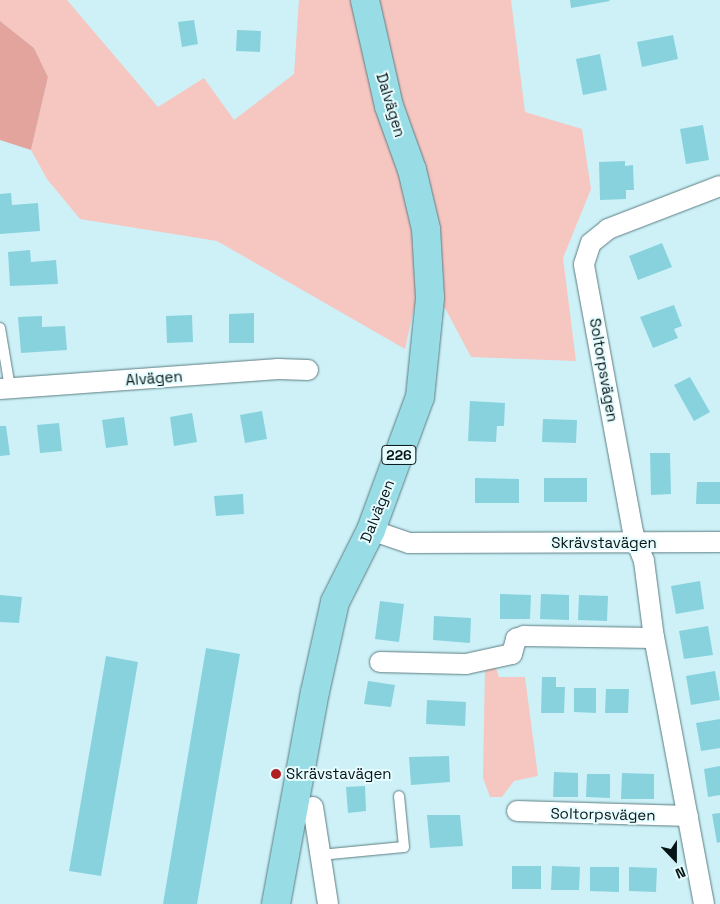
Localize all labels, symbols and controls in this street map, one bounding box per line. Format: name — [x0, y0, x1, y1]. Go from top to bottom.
street label: Dalvägen — [373, 71, 409, 139]
street label: Soltorpsvägen — [586, 317, 622, 423]
street label: Alvägen — [125, 367, 183, 389]
road number: 226 — [380, 444, 418, 466]
street label: Dalvägen — [356, 477, 398, 545]
street label: Skrävstavägen — [551, 534, 657, 552]
place label: Skrävstavägen — [286, 765, 392, 783]
marker: Skrävstavägen — [270, 768, 282, 780]
street label: Soltorpsvägen — [550, 804, 656, 824]
north arrow — [650, 834, 700, 884]
text: N — [673, 863, 688, 883]

